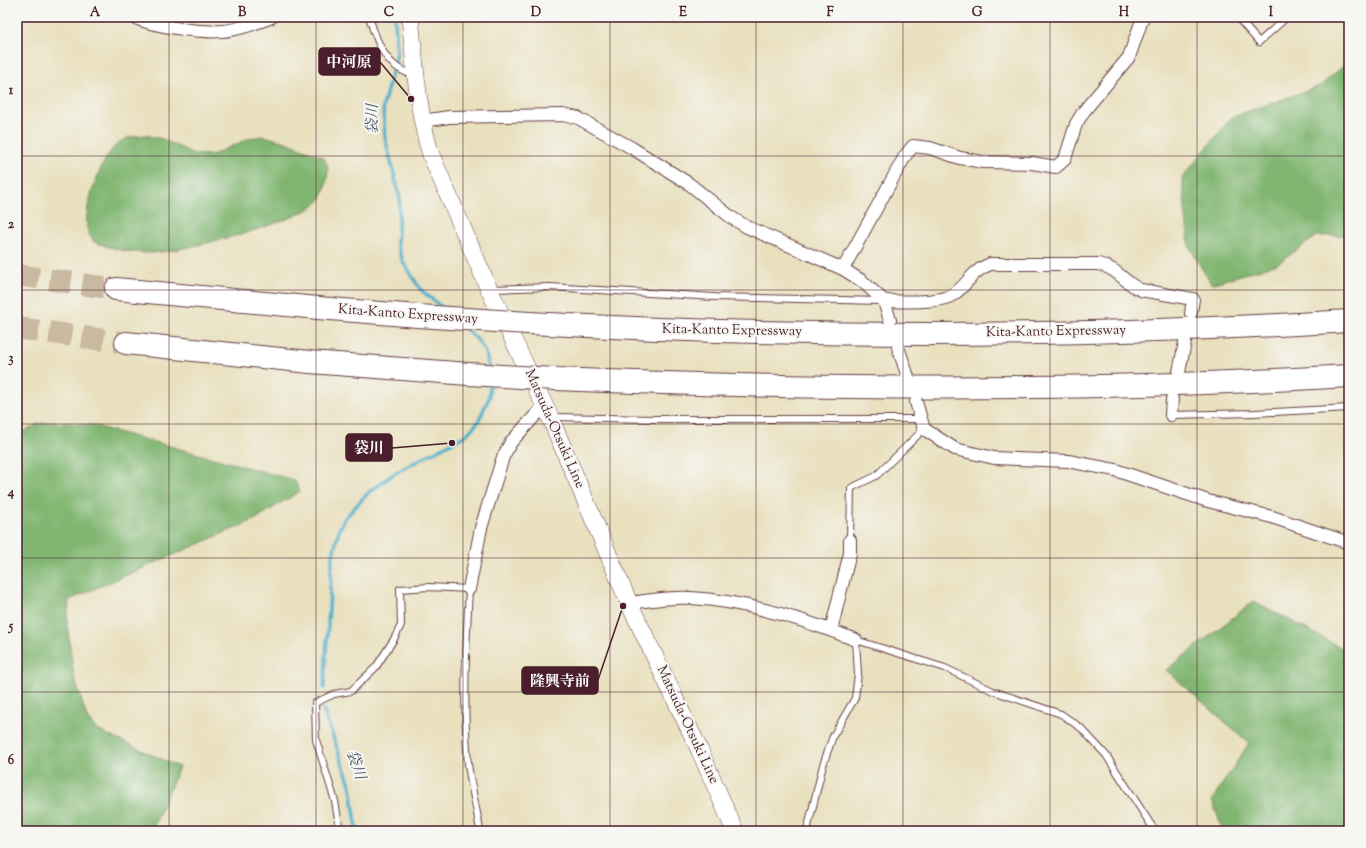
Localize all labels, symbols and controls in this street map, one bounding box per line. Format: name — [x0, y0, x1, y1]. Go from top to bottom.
text: A — [90, 4, 101, 22]
text: B — [238, 4, 247, 22]
text: C — [384, 4, 394, 22]
text: D — [531, 4, 541, 22]
text: E — [679, 4, 687, 22]
text: F — [826, 4, 834, 22]
text: G — [972, 4, 983, 22]
text: H — [1119, 4, 1130, 22]
text: I — [1269, 4, 1274, 22]
callout: 中河原 — [319, 48, 380, 75]
text: 中河原 — [326, 53, 372, 74]
text: 1 — [9, 82, 14, 100]
water label: 袋川 — [363, 102, 384, 134]
text: 2 — [8, 216, 15, 234]
street label: Kita-Kanto Expressway — [337, 300, 479, 330]
street label: Kita-Kanto Expressway — [662, 320, 802, 342]
street label: Kita-Kanto Expressway — [986, 321, 1126, 343]
text: 3 — [8, 350, 14, 368]
street label: Matsuda-Otsuki Line — [519, 366, 589, 492]
callout: 袋川 — [346, 434, 392, 461]
text: 袋川 — [354, 439, 384, 460]
text: 4 — [7, 484, 15, 502]
text: 5 — [8, 618, 14, 636]
street label: Matsuda-Otsuki Line — [651, 663, 723, 787]
callout: 隆興寺前 — [522, 667, 598, 694]
text: 隆興寺前 — [530, 672, 590, 693]
water label: 袋川 — [340, 747, 370, 784]
text: 6 — [8, 752, 15, 770]

